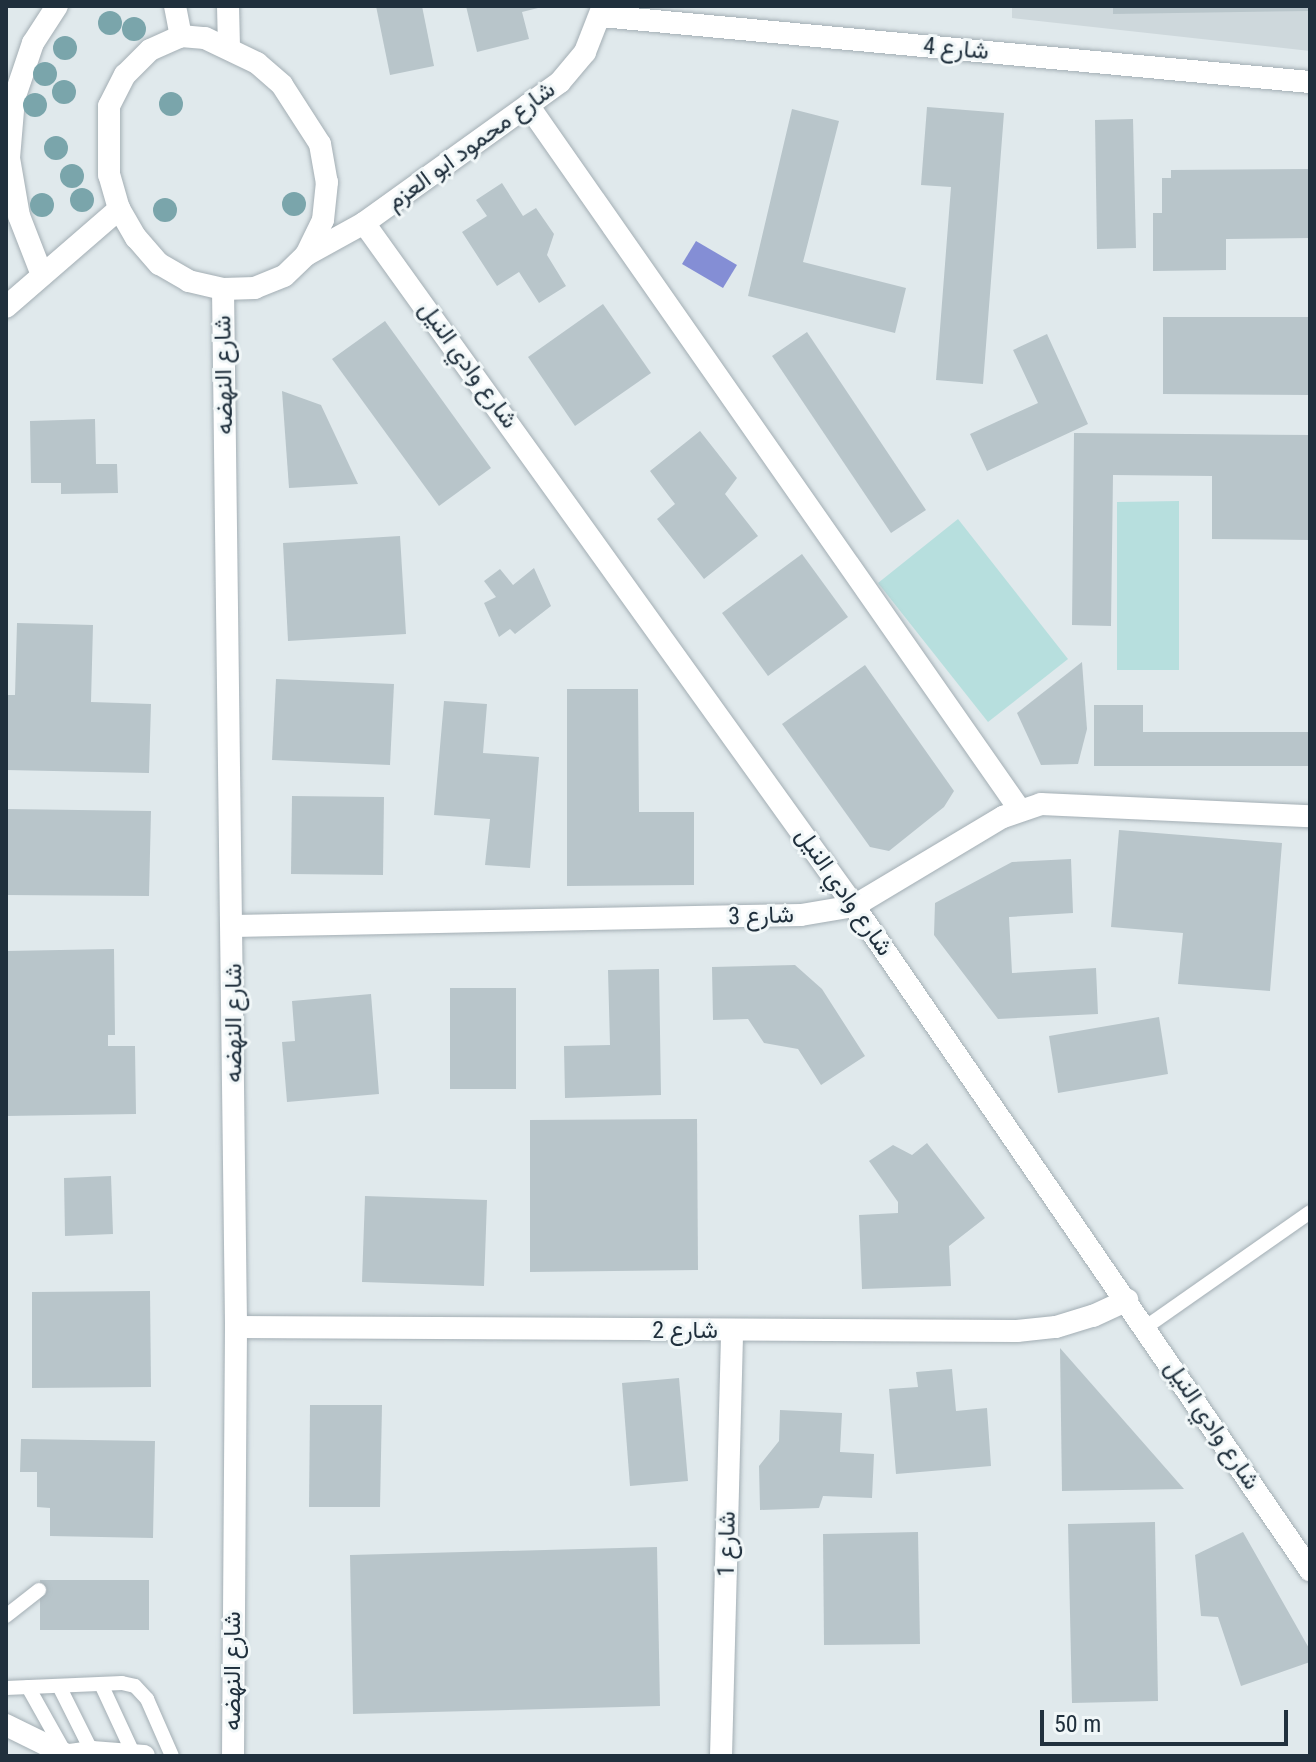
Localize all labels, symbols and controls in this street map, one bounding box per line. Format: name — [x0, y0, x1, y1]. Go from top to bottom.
street label: شارع 4 — [922, 32, 990, 66]
street label: شارع محمود ابو العزم — [381, 75, 561, 217]
street label: شارع وادي النيل — [412, 296, 524, 434]
street label: شارع النهضه — [209, 315, 239, 435]
street label: شارع وادي النيل — [789, 822, 899, 962]
street label: شارع 3 — [728, 900, 794, 932]
street label: شارع النهضه — [220, 963, 248, 1083]
street label: شارع 2 — [652, 1317, 718, 1345]
street label: شارع وادي النيل — [1158, 1355, 1266, 1495]
street label: شارع 1 — [712, 1511, 742, 1577]
street label: شارع النهضه — [219, 1611, 247, 1731]
scale bar — [1044, 1694, 1292, 1744]
text: 50 m — [1054, 1710, 1101, 1738]

